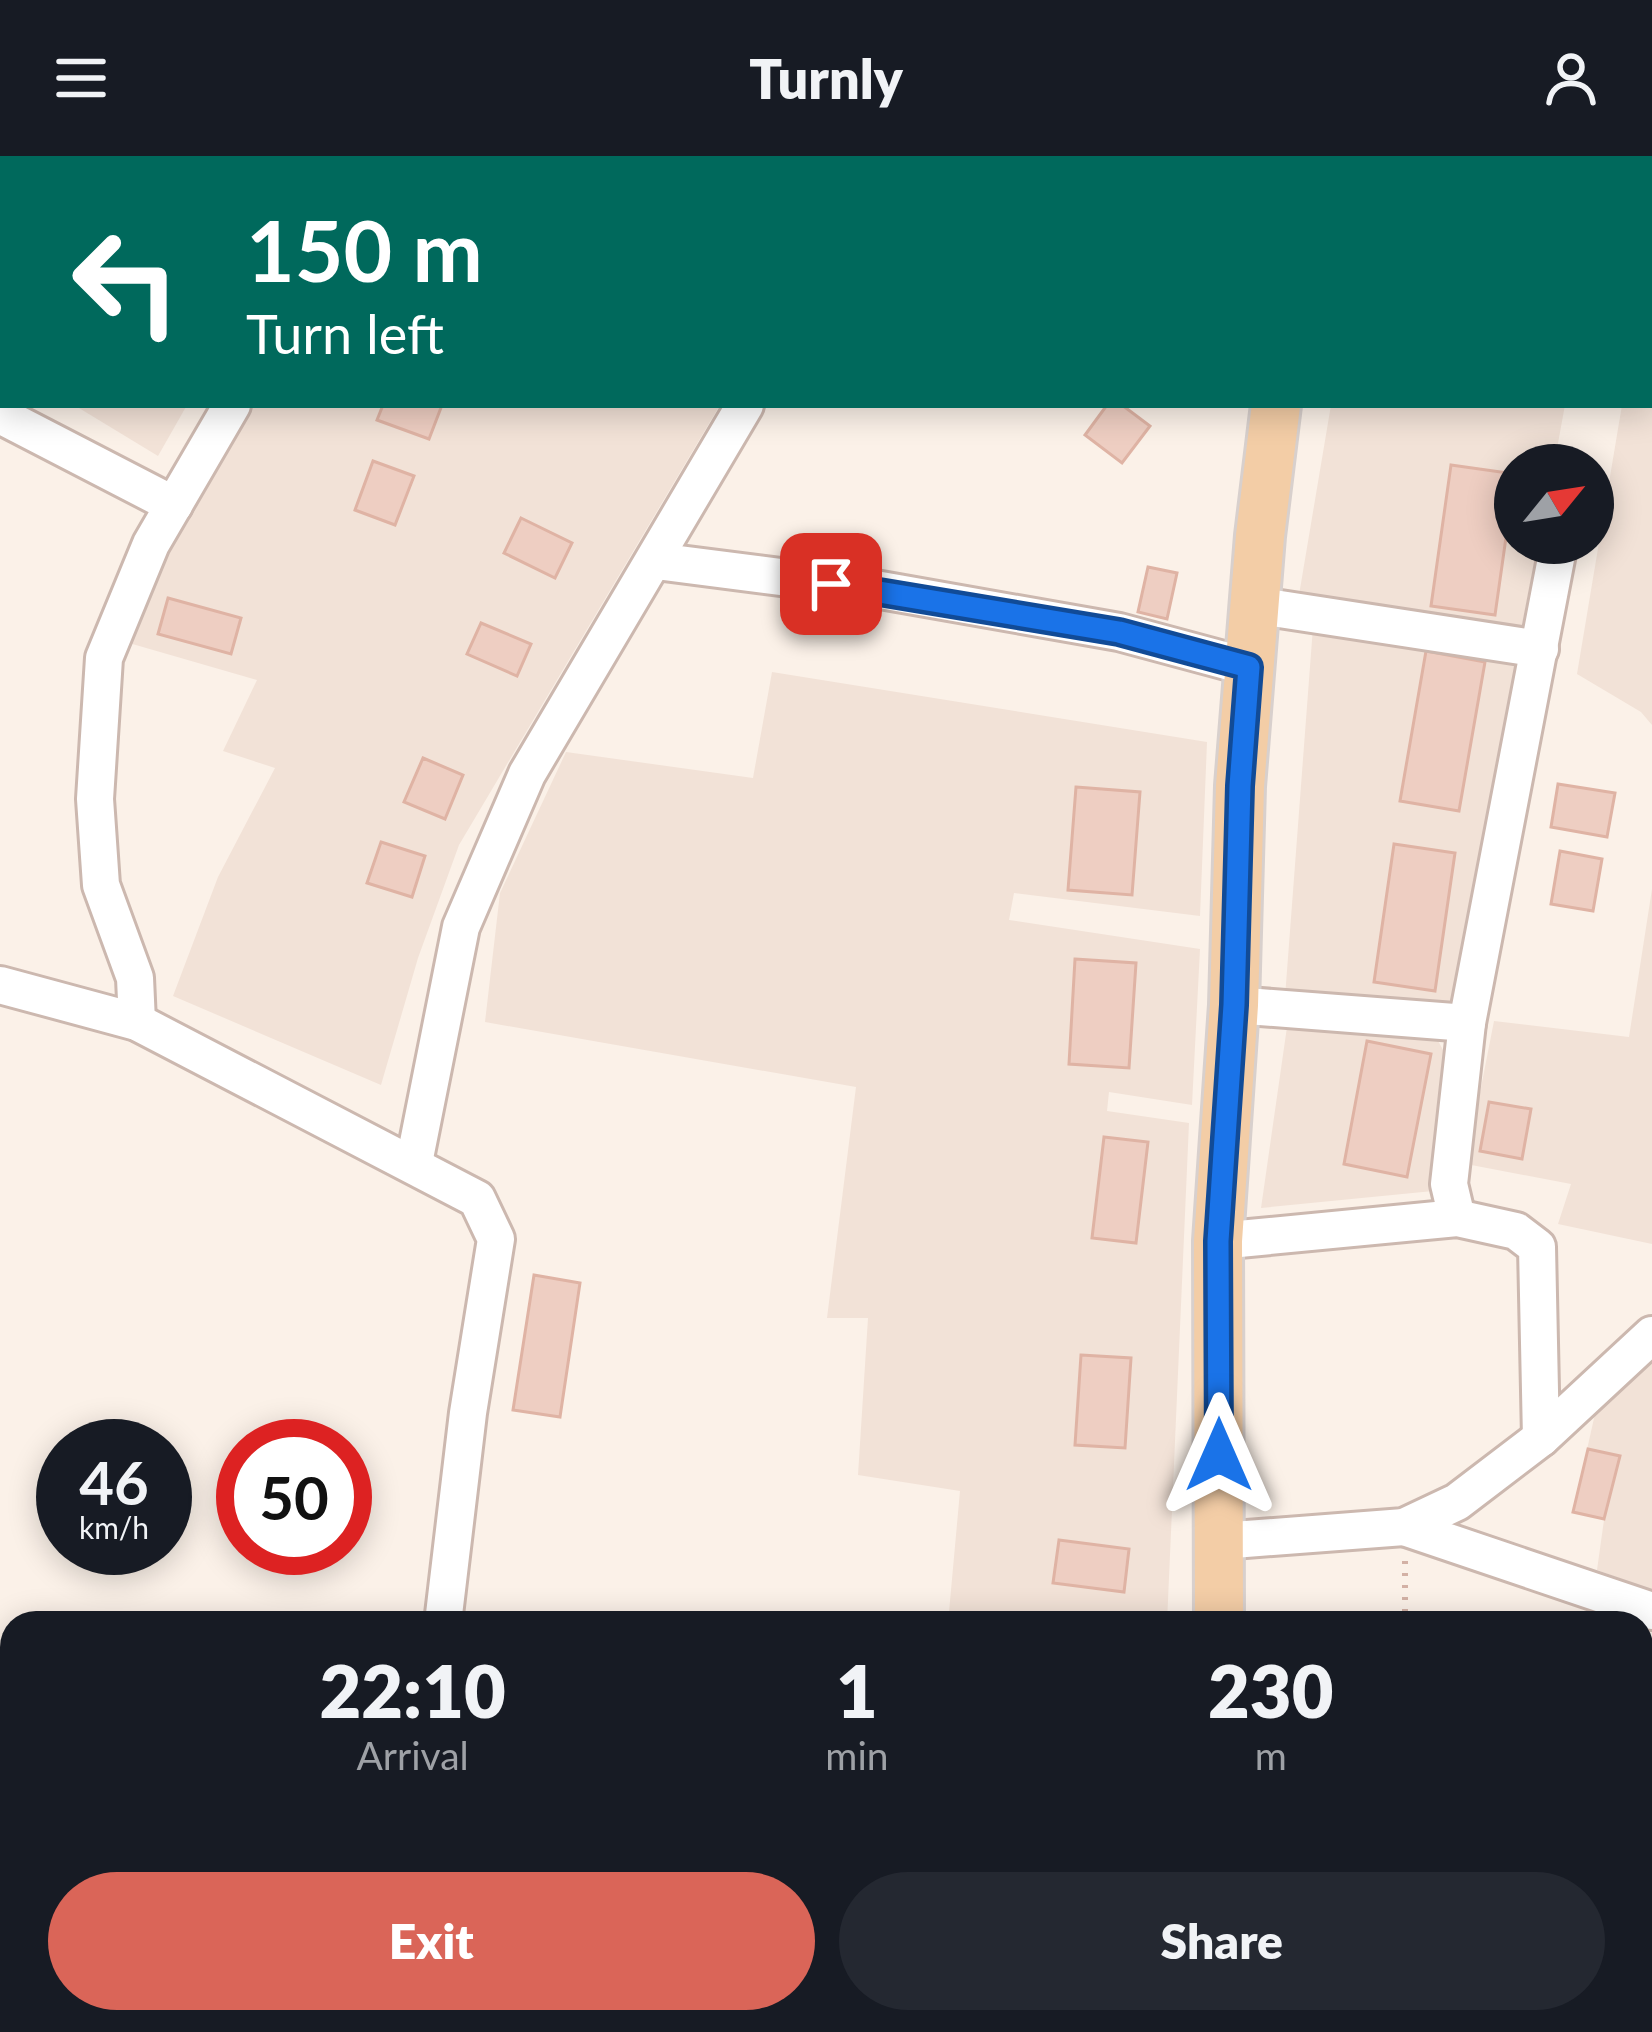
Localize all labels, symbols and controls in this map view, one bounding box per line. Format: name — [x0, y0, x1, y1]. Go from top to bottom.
icon: menu — [48, 45, 114, 111]
icon: person — [1538, 45, 1604, 111]
text: Turnly — [749, 46, 903, 111]
text: 150 m — [246, 199, 483, 300]
icon: left — [48, 204, 204, 360]
text: Turn left — [246, 301, 444, 366]
north arrow — [1494, 444, 1614, 564]
map controls — [1494, 444, 1614, 564]
pin — [780, 533, 882, 635]
icon: arrive — [798, 551, 864, 617]
position arrow — [1156, 1392, 1282, 1518]
speed limit sign: 50 — [216, 1419, 372, 1575]
text: 46 — [79, 1446, 149, 1518]
text: km/h — [79, 1509, 149, 1545]
text: 22:10 — [320, 1647, 506, 1733]
text: 1 — [836, 1647, 878, 1733]
text: 230 — [1208, 1647, 1333, 1733]
text: Arrival — [356, 1732, 469, 1778]
text: min — [825, 1732, 889, 1778]
text: m — [1255, 1732, 1287, 1778]
button: Exit — [48, 1872, 815, 2010]
button: Share — [839, 1872, 1605, 2010]

